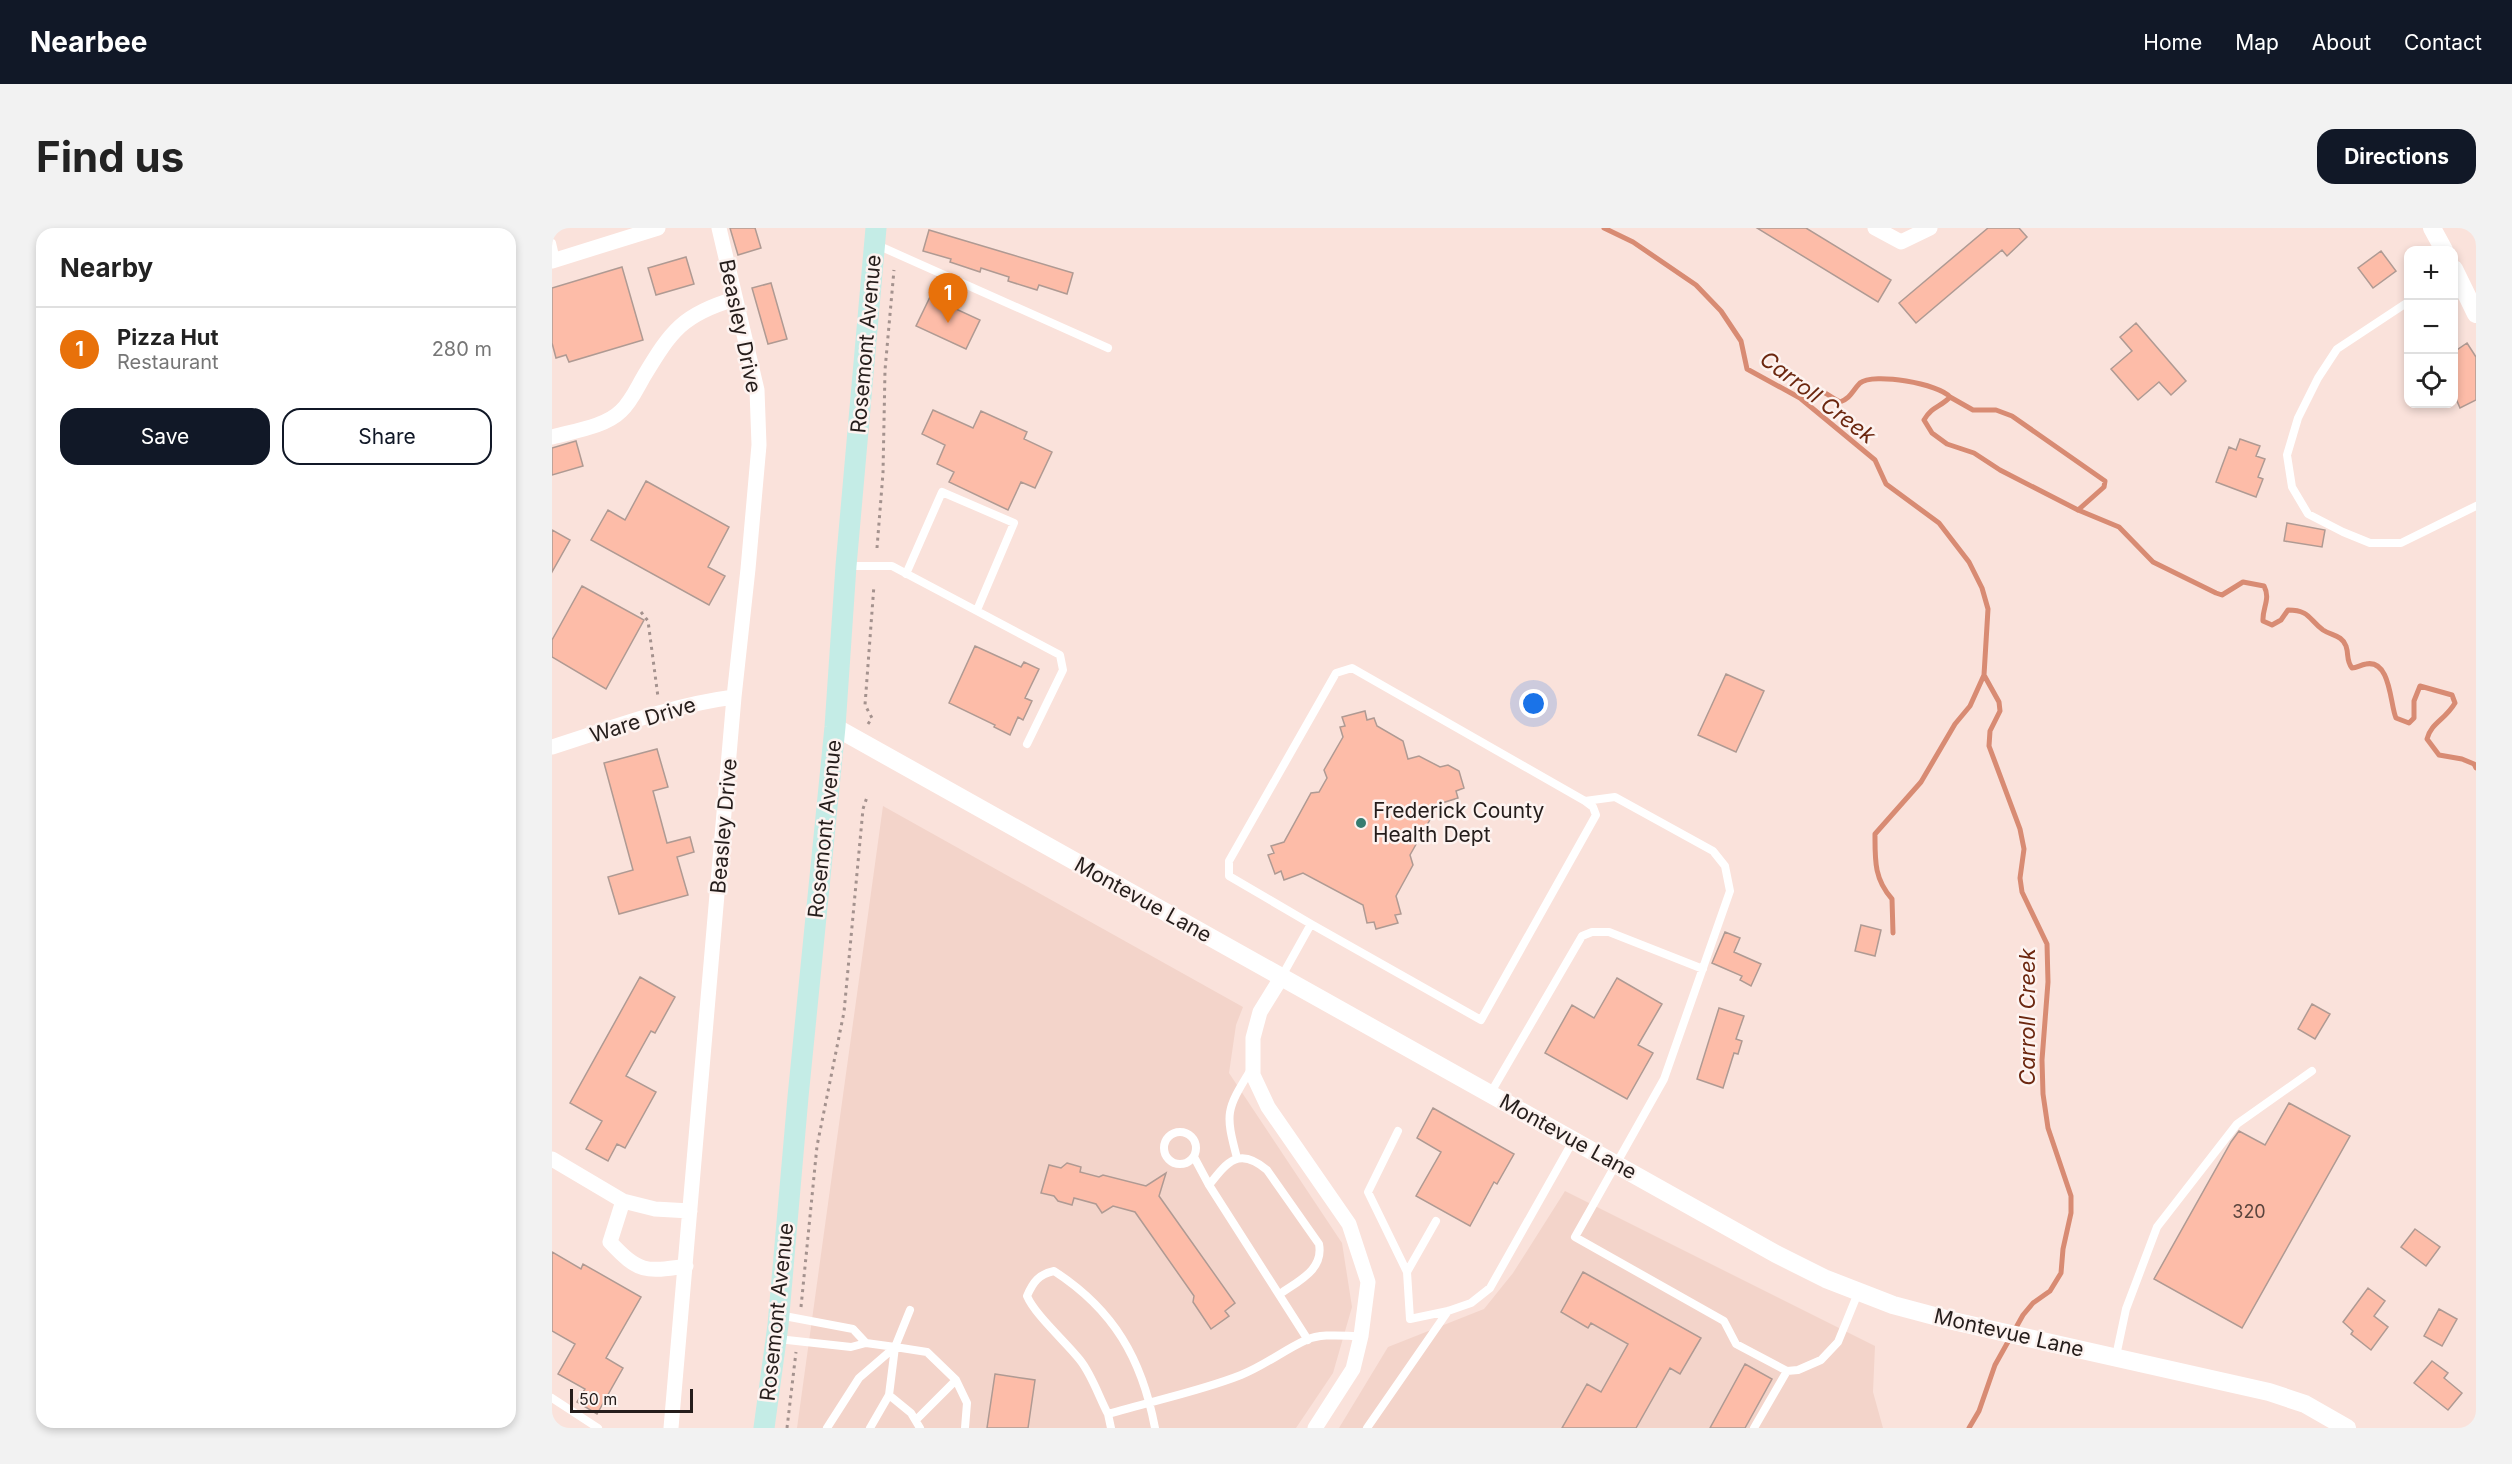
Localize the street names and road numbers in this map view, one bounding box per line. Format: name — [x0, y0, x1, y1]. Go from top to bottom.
street label: Rosemont Avenue — [845, 254, 886, 434]
street label: Beasley Drive — [714, 257, 767, 395]
street label: Ware Drive — [587, 692, 699, 747]
street label: Rosemont Avenue — [803, 739, 846, 919]
street label: Beasley Drive — [705, 757, 742, 895]
street label: Montevue Lane — [1070, 852, 1216, 948]
street label: Montevue Lane — [1495, 1089, 1641, 1185]
street label: Rosemont Avenue — [755, 1222, 798, 1402]
street label: Montevue Lane — [1932, 1303, 2087, 1362]

